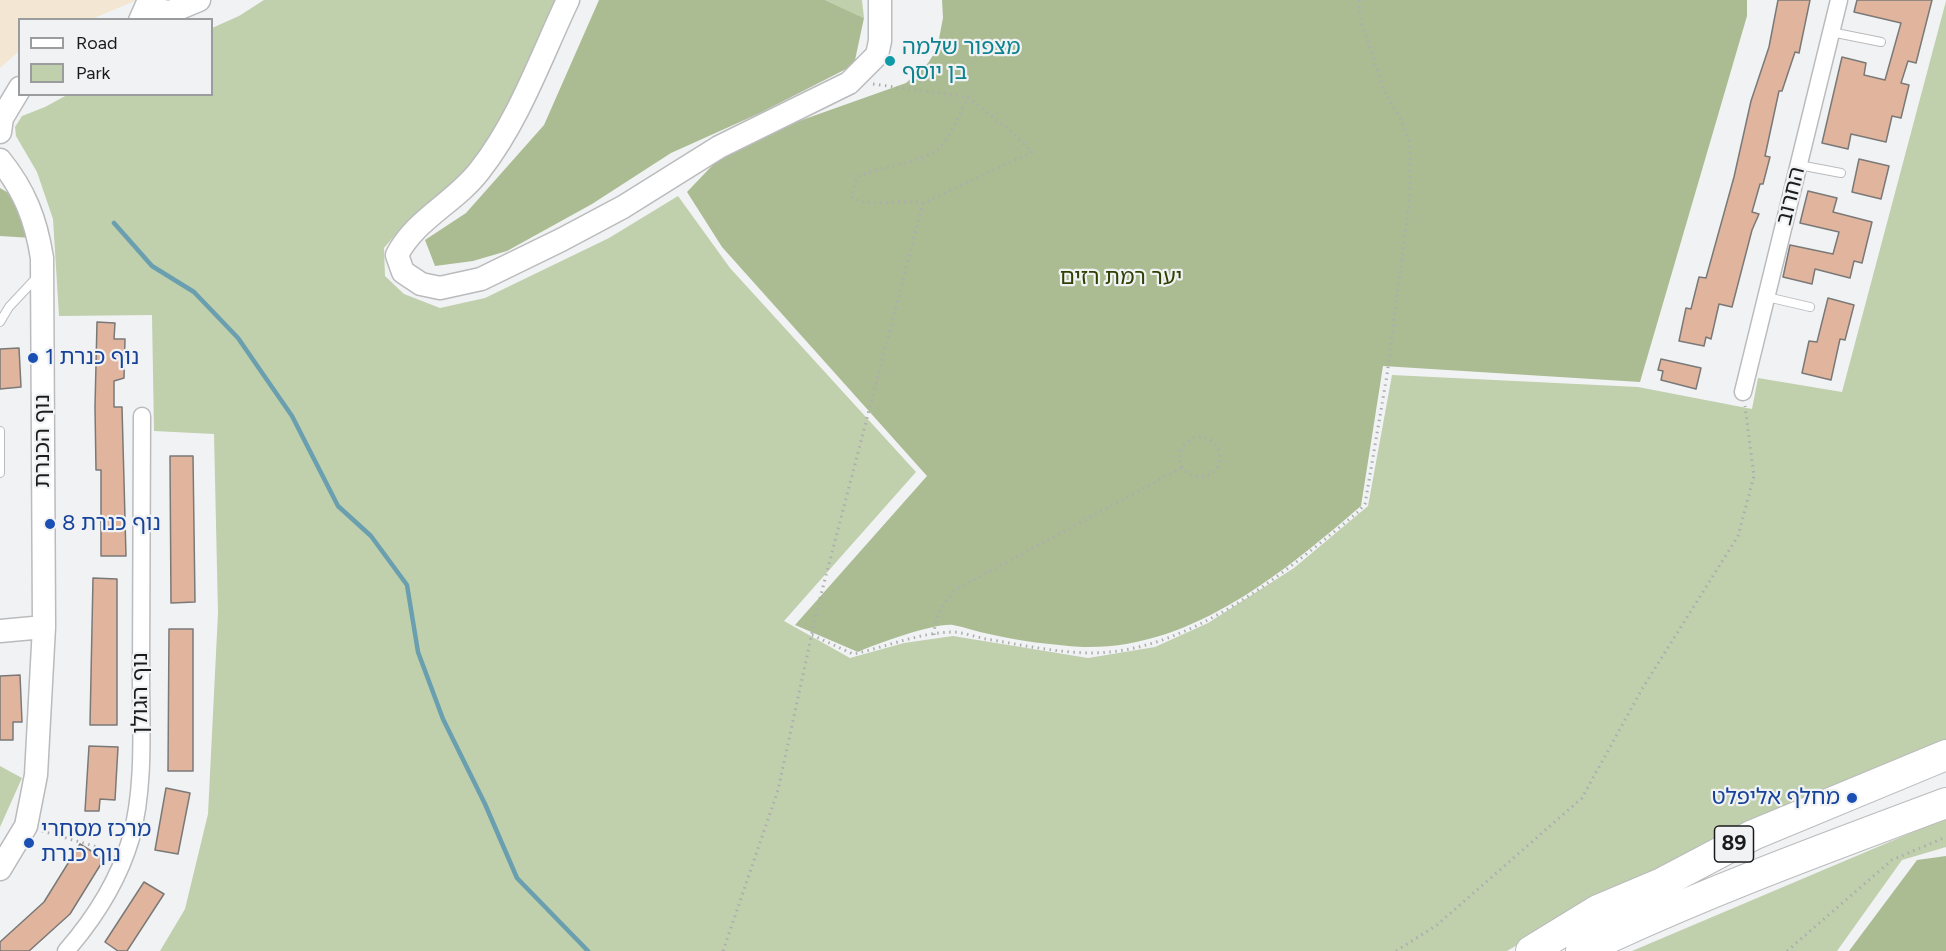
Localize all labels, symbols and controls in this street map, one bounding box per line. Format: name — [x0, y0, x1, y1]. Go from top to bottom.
legend — [18, 18, 213, 96]
text: Road — [76, 32, 117, 54]
place label: מצפור שלמה בן יוסף — [902, 35, 1021, 86]
marker: מצפור שלמה בן יוסף — [883, 54, 897, 68]
text: Park — [76, 62, 110, 84]
street label: החרוב — [1771, 164, 1811, 228]
park label: יער רמת רזים — [1060, 265, 1182, 291]
place label: נוף כנרת 1 — [45, 345, 139, 371]
marker: נוף כנרת 1 — [26, 351, 40, 365]
street label: נוף הכנרת — [30, 394, 56, 488]
place label: נוף כנרת 8 — [62, 511, 161, 537]
marker: נוף כנרת 8 — [43, 517, 57, 531]
street label: נוף הגולן — [128, 652, 154, 734]
place label: מחלף אליפלט — [1712, 785, 1840, 811]
marker: מחלף אליפלט — [1845, 791, 1859, 805]
place label: מרכז מסחרי נוף כנרת — [41, 817, 151, 868]
road number: 89 — [1714, 826, 1754, 862]
marker: מרכז מסחרי נוף כנרת — [22, 836, 36, 850]

